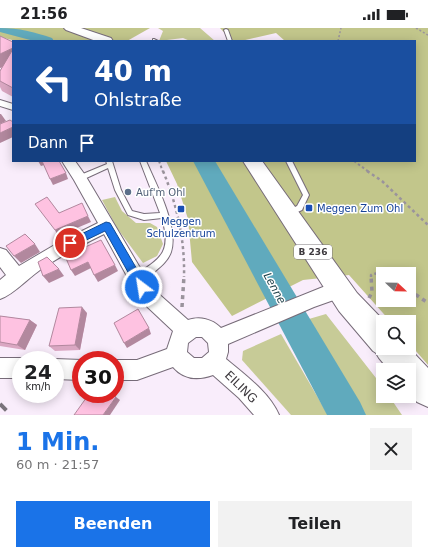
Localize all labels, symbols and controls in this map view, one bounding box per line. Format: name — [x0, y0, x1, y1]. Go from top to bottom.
text: 21:56 — [20, 5, 68, 23]
text: 40 m — [94, 55, 172, 88]
icon: left — [28, 56, 80, 108]
text: Ohlstraße — [94, 89, 182, 110]
icon: arrive — [76, 132, 98, 154]
text: Dann — [28, 134, 68, 152]
marker: Auf'm Ohl — [123, 187, 133, 197]
place label: Auf'm Ohl — [136, 187, 185, 198]
marker: Meggen Zum Ohl — [304, 203, 314, 213]
place label: Meggen Zum Ohl — [317, 203, 403, 214]
marker: Meggen Schulzentrum — [176, 204, 186, 214]
place label: Meggen Schulzentrum — [146, 216, 216, 239]
pin — [53, 226, 87, 260]
icon: arrive — [59, 232, 81, 254]
road number: B 236 — [294, 245, 332, 259]
position arrow — [121, 266, 163, 308]
north arrow — [376, 267, 416, 307]
map controls — [376, 267, 416, 403]
water label: Lenne — [261, 270, 289, 306]
button: search — [376, 315, 416, 355]
speed limit sign: 30 — [72, 351, 124, 403]
text: 24 — [24, 360, 52, 384]
button: layers — [376, 363, 416, 403]
street label: EILING — [222, 368, 260, 406]
text: km/h — [25, 381, 51, 392]
text: 1 Min. — [16, 428, 99, 456]
button: close — [370, 428, 412, 470]
text: 60 m · 21:57 — [16, 457, 99, 472]
button: Beenden — [16, 501, 210, 547]
button: Teilen — [218, 501, 412, 547]

